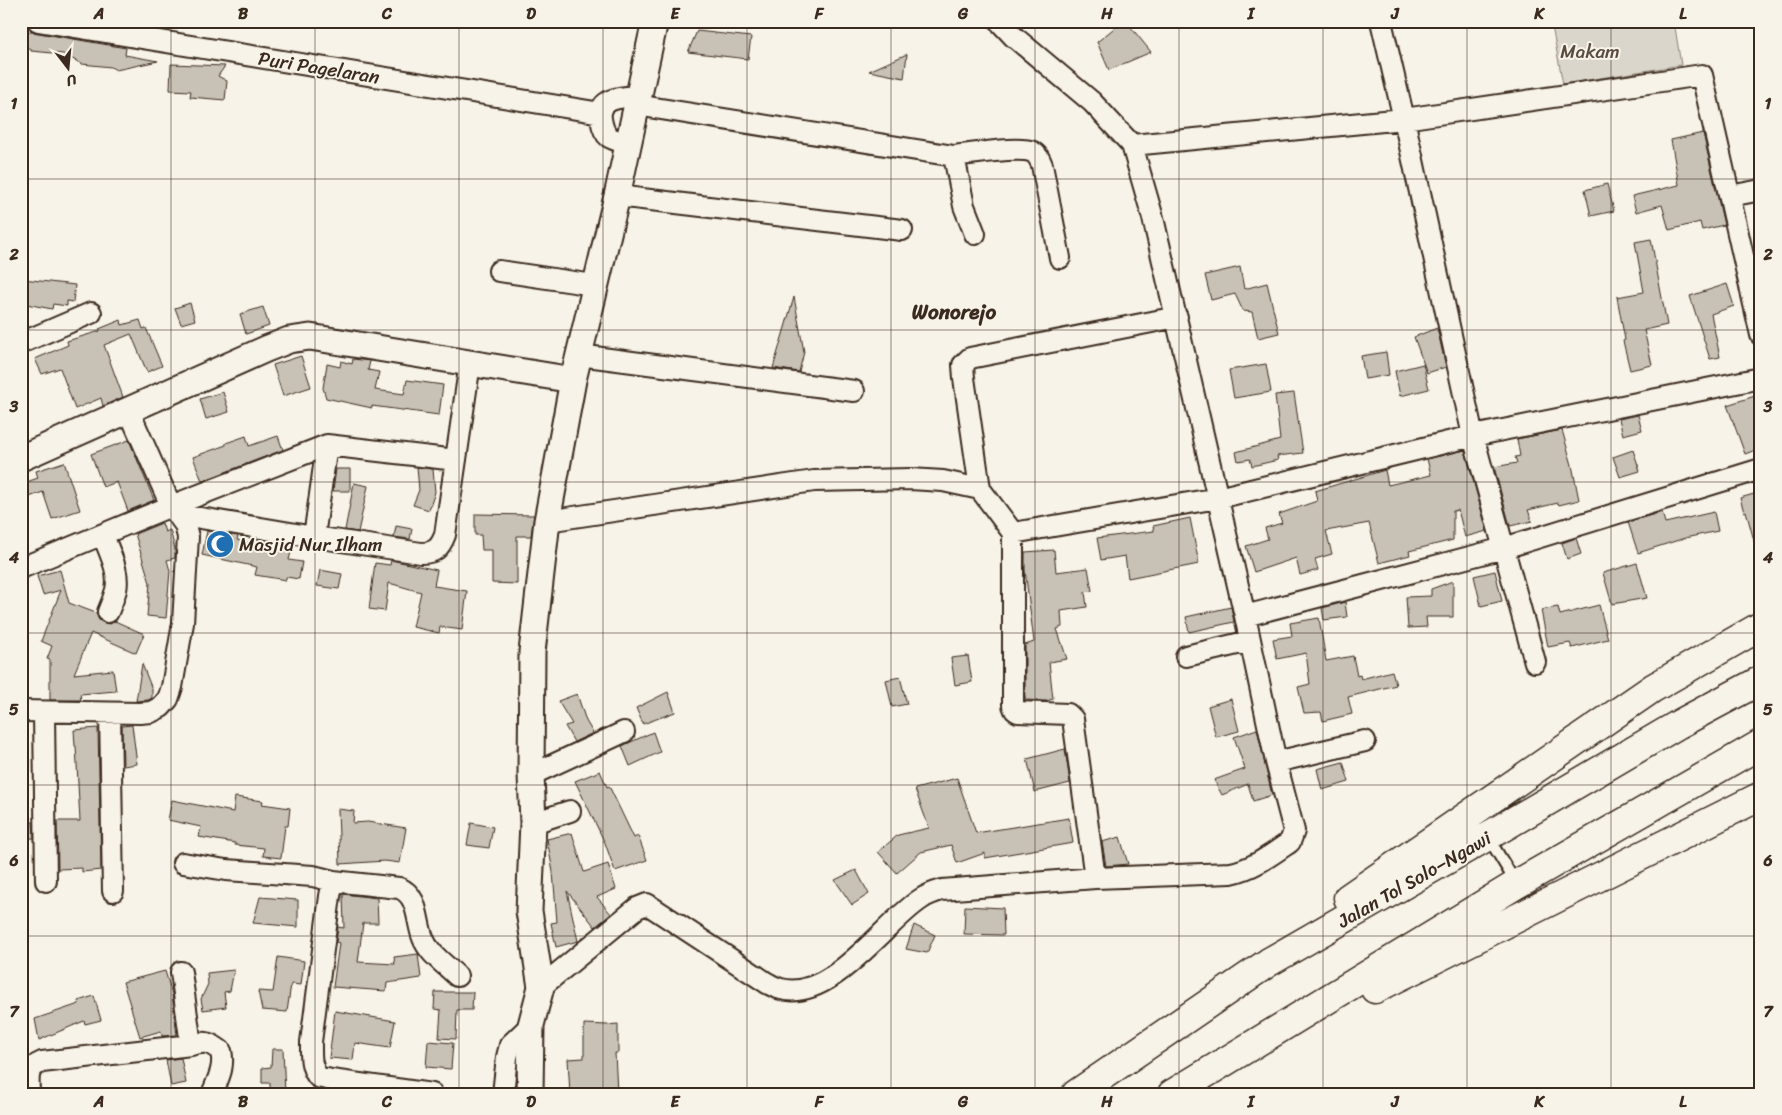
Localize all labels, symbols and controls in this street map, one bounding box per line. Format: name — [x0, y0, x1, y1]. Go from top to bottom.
text: A — [93, 0, 104, 28]
text: B — [238, 0, 249, 28]
text: C — [381, 0, 393, 28]
text: D — [526, 0, 536, 28]
text: E — [671, 0, 681, 28]
text: F — [814, 0, 825, 28]
text: G — [957, 0, 969, 28]
text: H — [1100, 0, 1113, 28]
text: I — [1247, 0, 1256, 28]
text: J — [1390, 0, 1400, 28]
text: K — [1533, 0, 1545, 28]
text: L — [1679, 0, 1687, 28]
park label: Makam — [1560, 35, 1620, 68]
north arrow — [42, 42, 92, 92]
street label: Puri Pagelaran — [256, 42, 382, 93]
text: U — [63, 67, 79, 94]
text: 1 — [11, 89, 18, 118]
text: 1 — [1765, 89, 1772, 118]
text: 2 — [8, 240, 19, 269]
text: 2 — [1762, 240, 1773, 269]
district label: Wonorejo — [912, 293, 997, 331]
text: 3 — [9, 392, 19, 421]
text: 3 — [1763, 392, 1773, 421]
place label: Masjid Nur Ilham — [239, 528, 383, 561]
mosque icon: Masjid Nur Ilham — [205, 529, 235, 559]
text: 4 — [8, 543, 19, 572]
text: 4 — [1762, 543, 1773, 572]
text: 5 — [9, 695, 19, 724]
text: 5 — [1763, 695, 1773, 724]
street label: Jalan Tol Solo–Ngawi — [1330, 822, 1498, 937]
text: 6 — [8, 846, 19, 875]
text: 6 — [1762, 846, 1773, 875]
text: 7 — [9, 997, 20, 1026]
text: 7 — [1763, 997, 1774, 1026]
text: A — [93, 1087, 104, 1115]
text: B — [238, 1087, 249, 1115]
text: C — [381, 1087, 393, 1115]
text: D — [526, 1087, 536, 1115]
text: E — [671, 1087, 681, 1115]
text: F — [814, 1087, 825, 1115]
text: G — [957, 1087, 969, 1115]
text: H — [1100, 1087, 1113, 1115]
text: I — [1247, 1087, 1256, 1115]
text: J — [1390, 1087, 1400, 1115]
text: K — [1533, 1087, 1545, 1115]
text: L — [1679, 1087, 1687, 1115]

